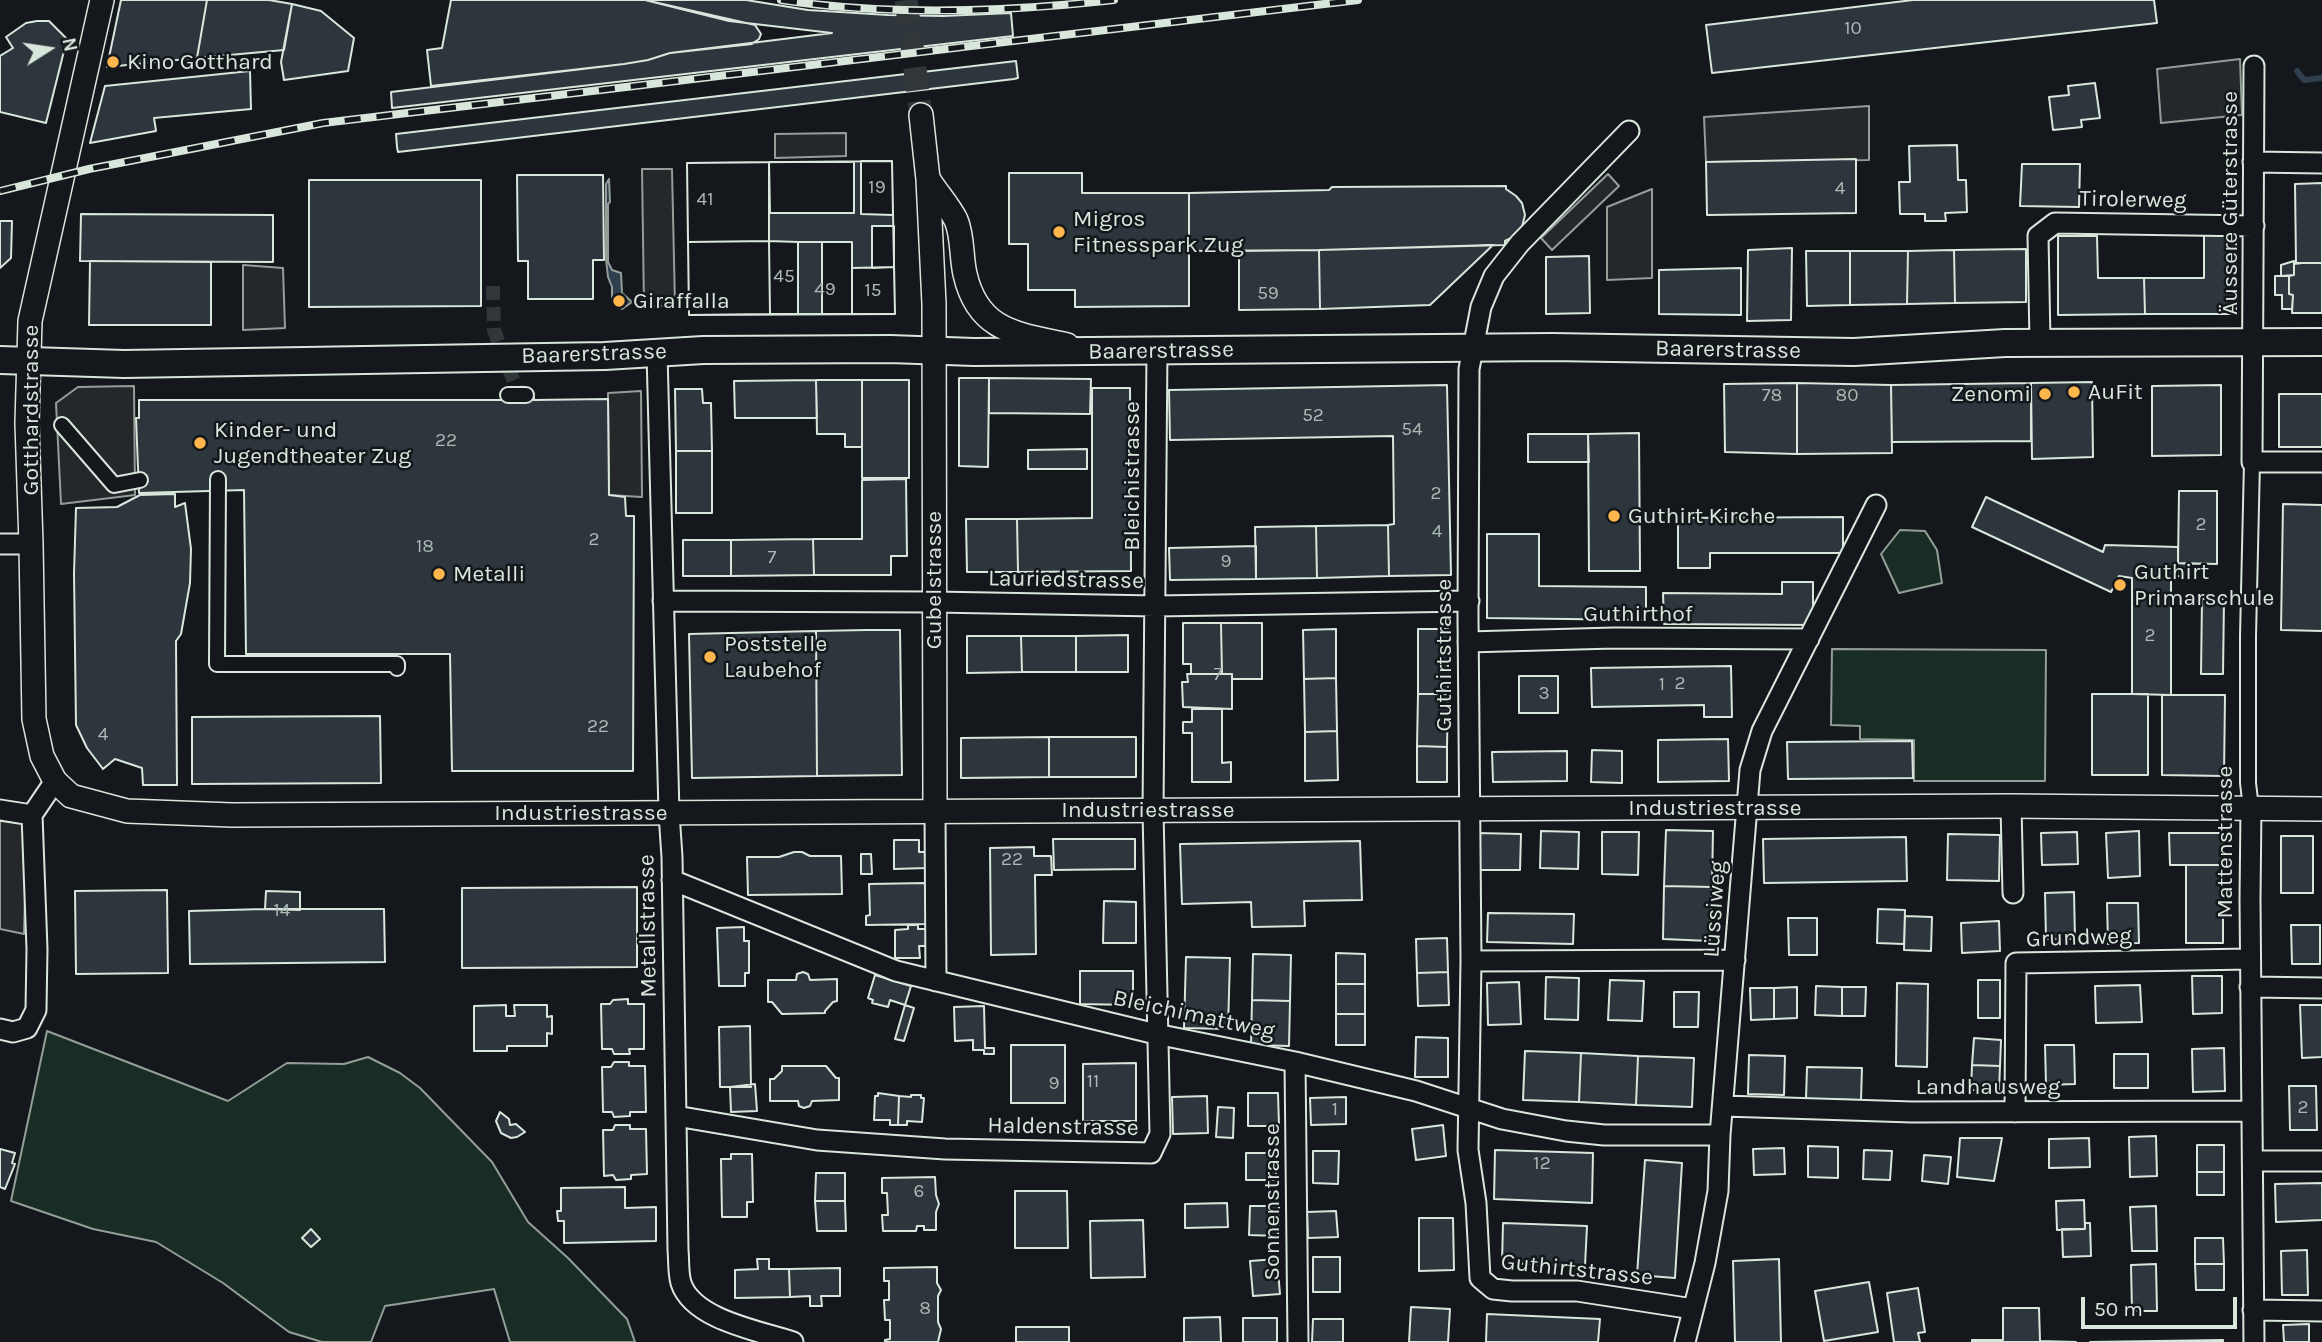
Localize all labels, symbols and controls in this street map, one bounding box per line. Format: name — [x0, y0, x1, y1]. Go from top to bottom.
north arrow — [14, 14, 84, 84]
house number: 10 — [1844, 18, 1862, 40]
text: N — [57, 36, 82, 54]
place label: Kino Gotthard — [127, 48, 273, 76]
marker: Kino Gotthard — [105, 54, 121, 70]
street label: Äussere Güterstrasse — [2216, 91, 2244, 315]
house number: 19 — [868, 177, 886, 199]
house number: 4 — [1835, 178, 1845, 200]
street label: Tirolerweg — [2079, 185, 2187, 215]
house number: 41 — [697, 189, 713, 211]
place label: Migros Fitnesspark Zug — [1073, 205, 1244, 259]
marker: Migros Fitnesspark Zug — [1051, 224, 1067, 240]
house number: 45 — [773, 266, 795, 288]
house number: 49 — [814, 279, 836, 301]
house number: 15 — [864, 280, 882, 302]
house number: 59 — [1257, 283, 1279, 305]
place label: Giraffalla — [633, 287, 730, 315]
marker: Giraffalla — [611, 293, 627, 309]
street label: Gotthardstrasse — [17, 325, 45, 495]
street label: Baarerstrasse — [1655, 335, 1801, 365]
street label: Baarerstrasse — [1088, 336, 1234, 366]
street label: Baarerstrasse — [521, 338, 667, 370]
place label: AuFit — [2088, 378, 2143, 406]
place label: Zenomi — [1951, 380, 2031, 408]
marker: AuFit — [2066, 384, 2082, 400]
house number: 78 — [1762, 385, 1782, 407]
house number: 80 — [1836, 385, 1858, 407]
marker: Zenomi — [2037, 386, 2053, 402]
street label: Bleichistrasse — [1118, 401, 1146, 551]
house number: 52 — [1302, 405, 1324, 427]
place label: Kinder- und Jugendtheater Zug — [214, 416, 411, 470]
house number: 54 — [1401, 419, 1423, 441]
house number: 22 — [435, 430, 457, 452]
marker: Kinder- und Jugendtheater Zug — [192, 435, 208, 451]
house number: 2 — [1430, 483, 1442, 505]
place label: Guthirt Kirche — [1628, 502, 1775, 530]
marker: Guthirt Kirche — [1606, 508, 1622, 524]
street label: Gubelstrasse — [920, 511, 948, 649]
house number: 2 — [2195, 514, 2207, 536]
house number: 4 — [1432, 521, 1442, 543]
house number: 2 — [588, 529, 600, 551]
house number: 18 — [416, 536, 434, 558]
house number: 7 — [768, 547, 776, 569]
house number: 9 — [1220, 551, 1232, 573]
place label: Guthirt Primarschule — [2134, 558, 2274, 612]
place label: Metalli — [453, 560, 525, 588]
street label: Lauriedstrasse — [988, 565, 1144, 595]
marker: Metalli — [431, 566, 447, 582]
marker: Guthirt Primarschule — [2112, 577, 2128, 593]
street label: Guthirtstrasse — [1430, 579, 1458, 731]
street label: Guthirthof — [1583, 600, 1693, 628]
house number: 2 — [2144, 625, 2156, 647]
place label: Poststelle Laubehof — [724, 630, 827, 684]
marker: Poststelle Laubehof — [702, 649, 718, 665]
house number: 7 — [1214, 664, 1222, 686]
house number: 2 — [1674, 673, 1686, 695]
house number: 1 — [1659, 674, 1665, 696]
house number: 3 — [1538, 683, 1550, 705]
house number: 22 — [587, 716, 609, 738]
house number: 4 — [98, 724, 108, 746]
street label: Mattenstrasse — [2211, 766, 2239, 918]
street label: Industriestrasse — [1628, 794, 1802, 822]
street label: Industriestrasse — [1061, 796, 1235, 824]
street label: Industriestrasse — [494, 799, 668, 827]
house number: 22 — [1001, 849, 1023, 871]
street label: Metallstrasse — [633, 854, 663, 998]
street label: Lüssiweg — [1698, 860, 1732, 958]
house number: 14 — [274, 900, 290, 922]
street label: Grundweg — [2026, 922, 2132, 954]
street label: Bleichimattweg — [1110, 984, 1278, 1046]
house number: 11 — [1087, 1071, 1099, 1093]
house number: 9 — [1048, 1073, 1060, 1095]
street label: Landhausweg — [1916, 1073, 2060, 1101]
house number: 2 — [2297, 1097, 2309, 1119]
house number: 1 — [1332, 1099, 1338, 1121]
street label: Haldenstrasse — [987, 1112, 1139, 1142]
street label: Sonnenstrasse — [1258, 1123, 1286, 1281]
house number: 12 — [1533, 1153, 1551, 1175]
house number: 6 — [914, 1181, 924, 1203]
street label: Guthirtstrasse — [1500, 1248, 1654, 1292]
scale bar — [2084, 1282, 2240, 1326]
text: 50 m — [2094, 1297, 2143, 1321]
house number: 8 — [919, 1298, 931, 1320]

